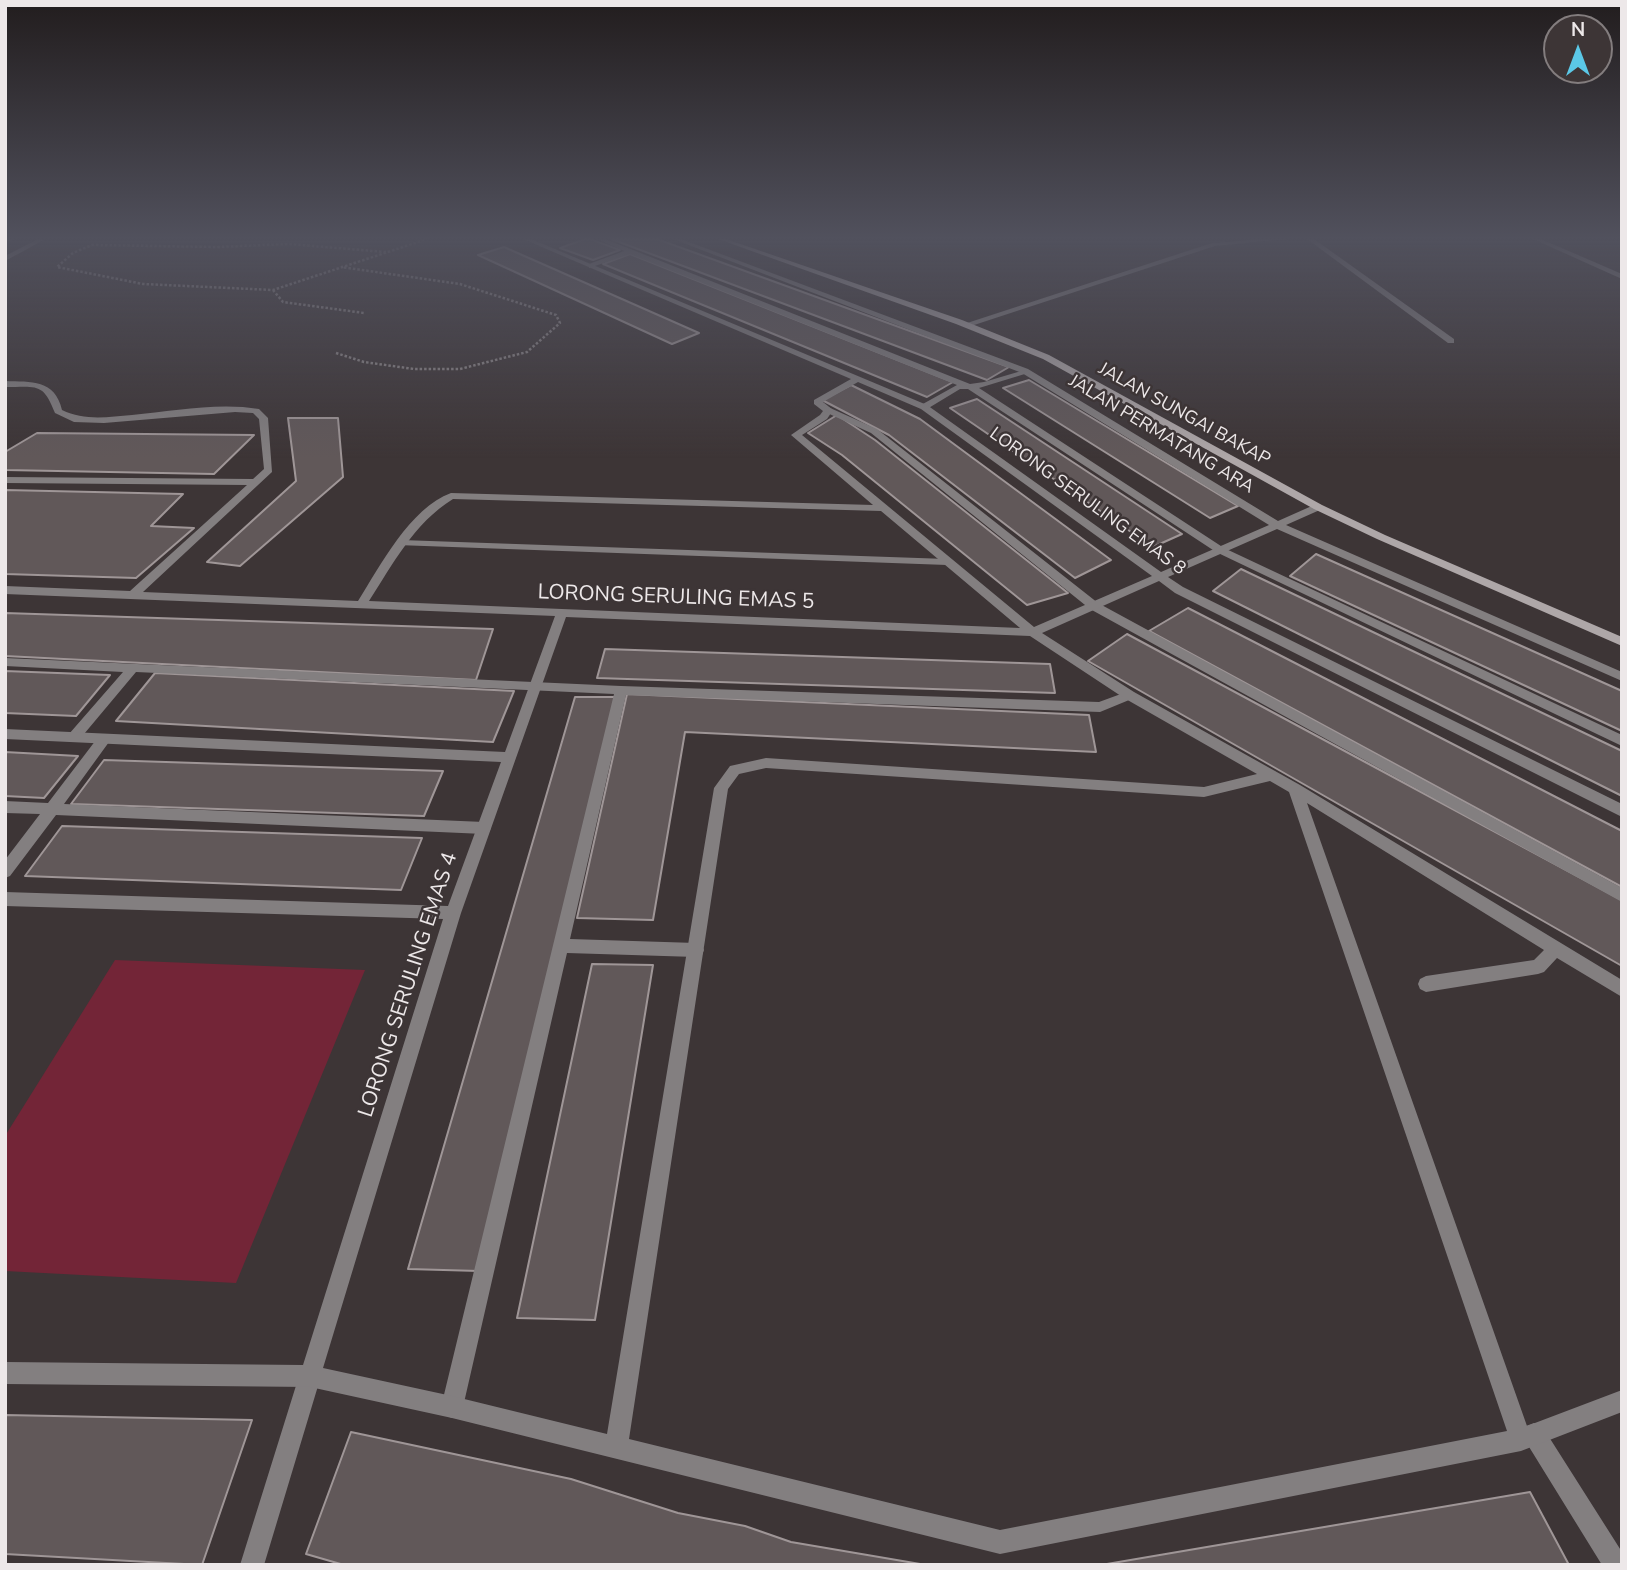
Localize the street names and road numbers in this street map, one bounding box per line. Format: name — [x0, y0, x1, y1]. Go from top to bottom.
street label: JALAN SUNGAI BAKAP — [1094, 359, 1274, 471]
street label: JALAN PERMATANG ARA — [1065, 371, 1257, 499]
street label: LORONG SERULING EMAS 8 — [985, 424, 1189, 580]
street label: LORONG SERULING EMAS 5 — [537, 581, 815, 615]
street label: LORONG SERULING EMAS 4 — [354, 850, 464, 1120]

